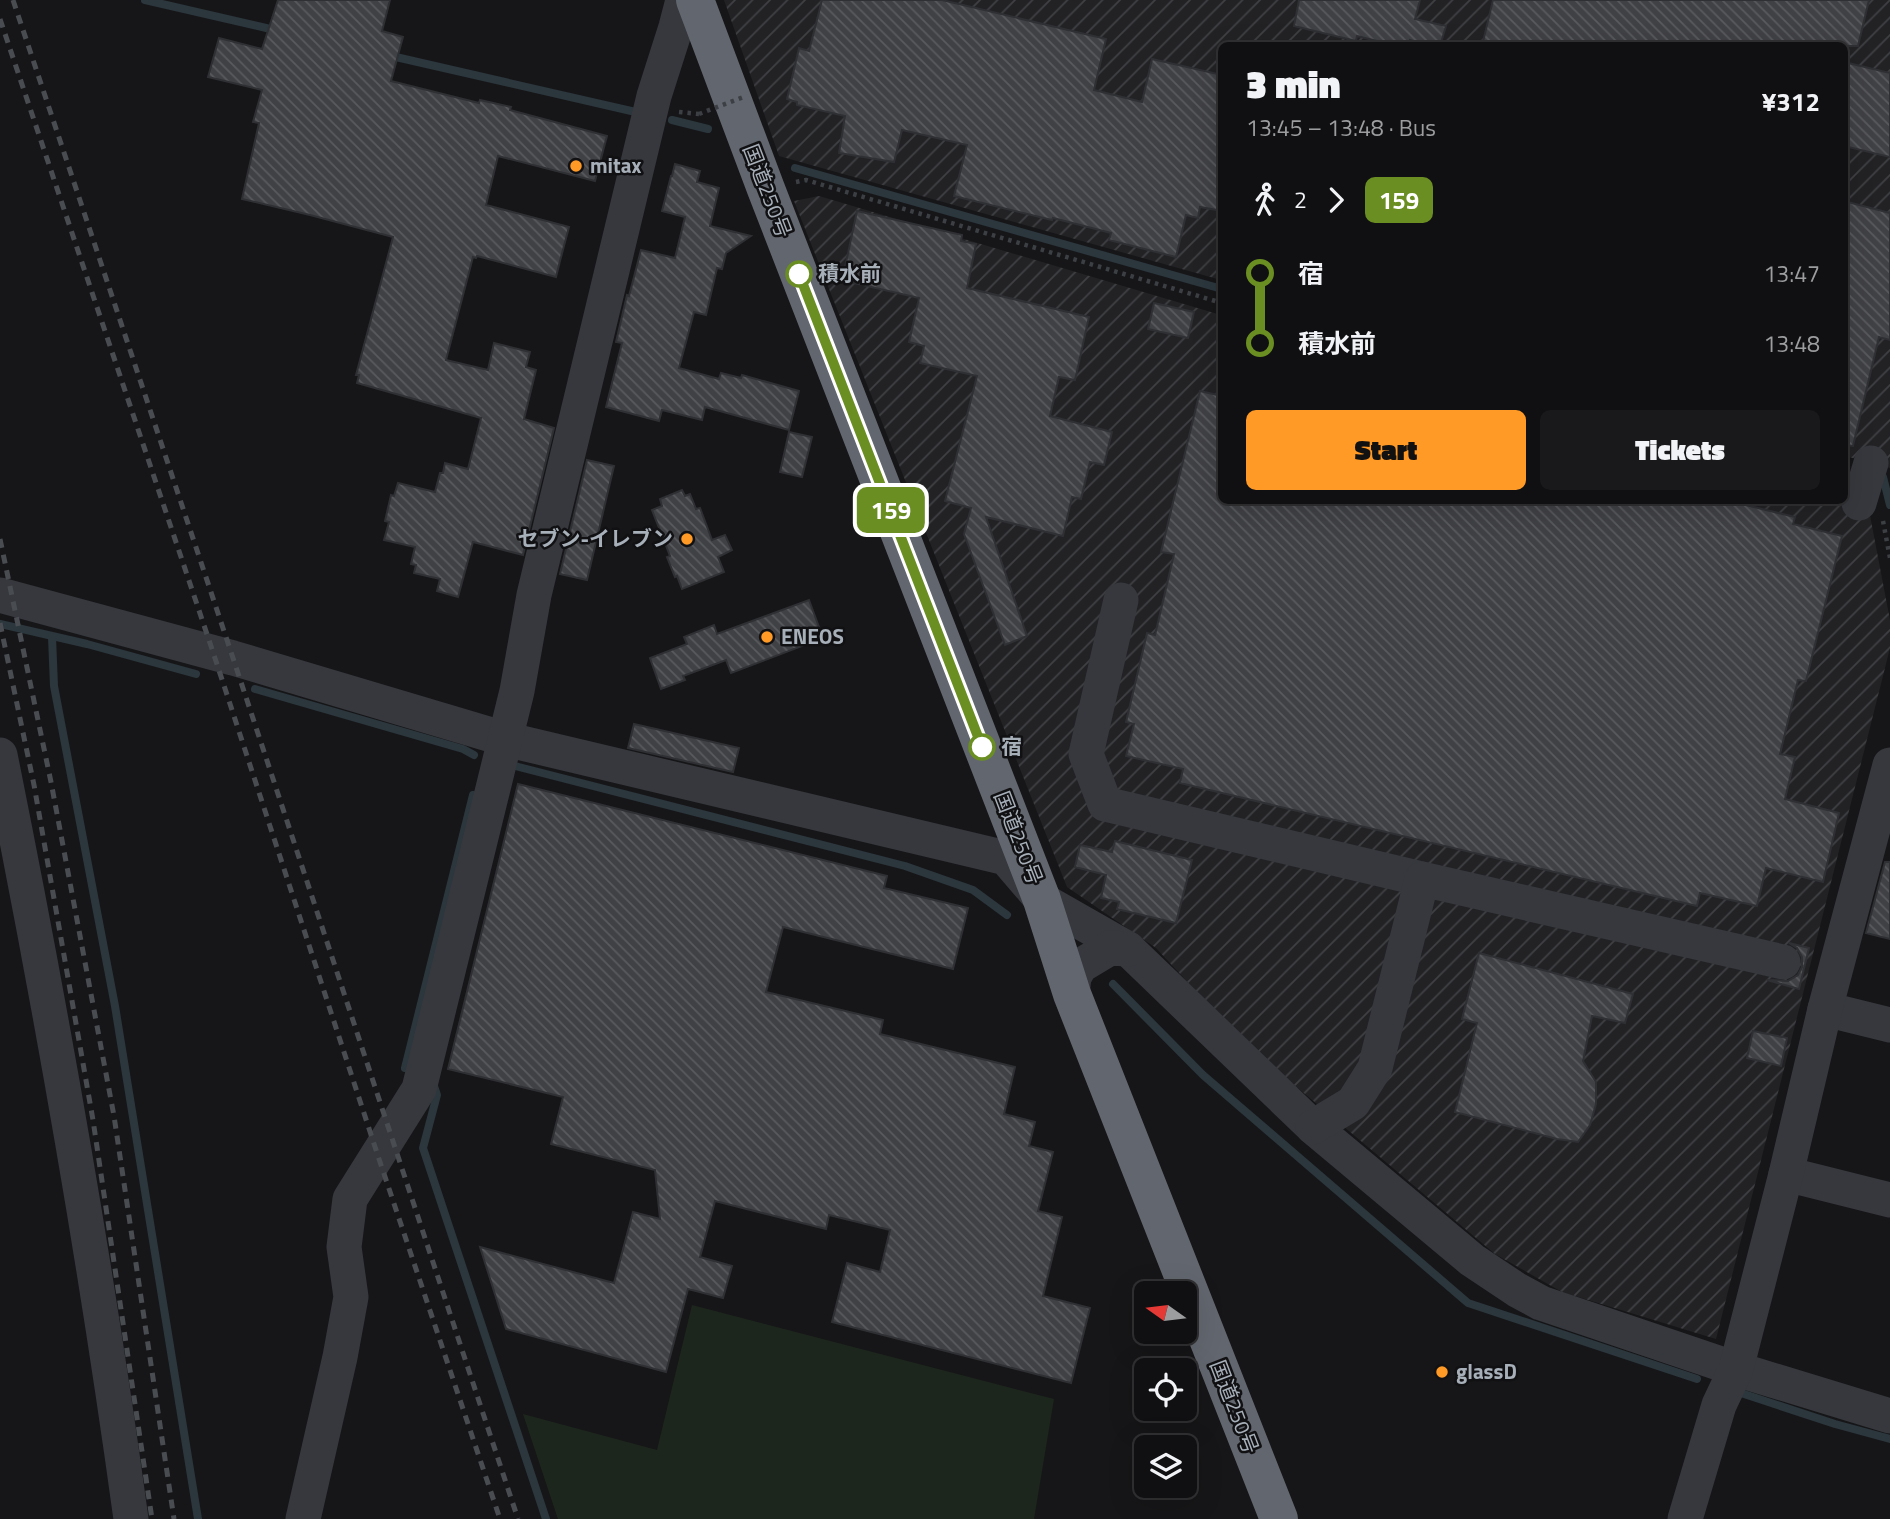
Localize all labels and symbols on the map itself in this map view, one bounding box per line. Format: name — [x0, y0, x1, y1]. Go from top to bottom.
street label: 国道250号 — [735, 139, 800, 242]
place label: mitax — [590, 149, 641, 181]
marker: mitax — [568, 158, 584, 174]
place label: 積水前 — [818, 257, 881, 289]
marker: 積水前 — [786, 261, 812, 287]
line badge: 159 — [851, 487, 931, 533]
place label: セブン-イレブン — [517, 522, 673, 554]
marker: セブン-イレブン — [679, 531, 695, 547]
place label: ENEOS — [781, 620, 844, 652]
marker: ENEOS — [759, 629, 775, 645]
place label: 宿 — [1001, 730, 1022, 762]
marker: 宿 — [969, 734, 995, 760]
street label: 国道250号 — [986, 786, 1051, 889]
north arrow — [1134, 1281, 1197, 1344]
street label: 国道250号 — [1202, 1355, 1267, 1458]
place label: glassD — [1456, 1355, 1517, 1387]
marker: glassD — [1434, 1364, 1450, 1380]

